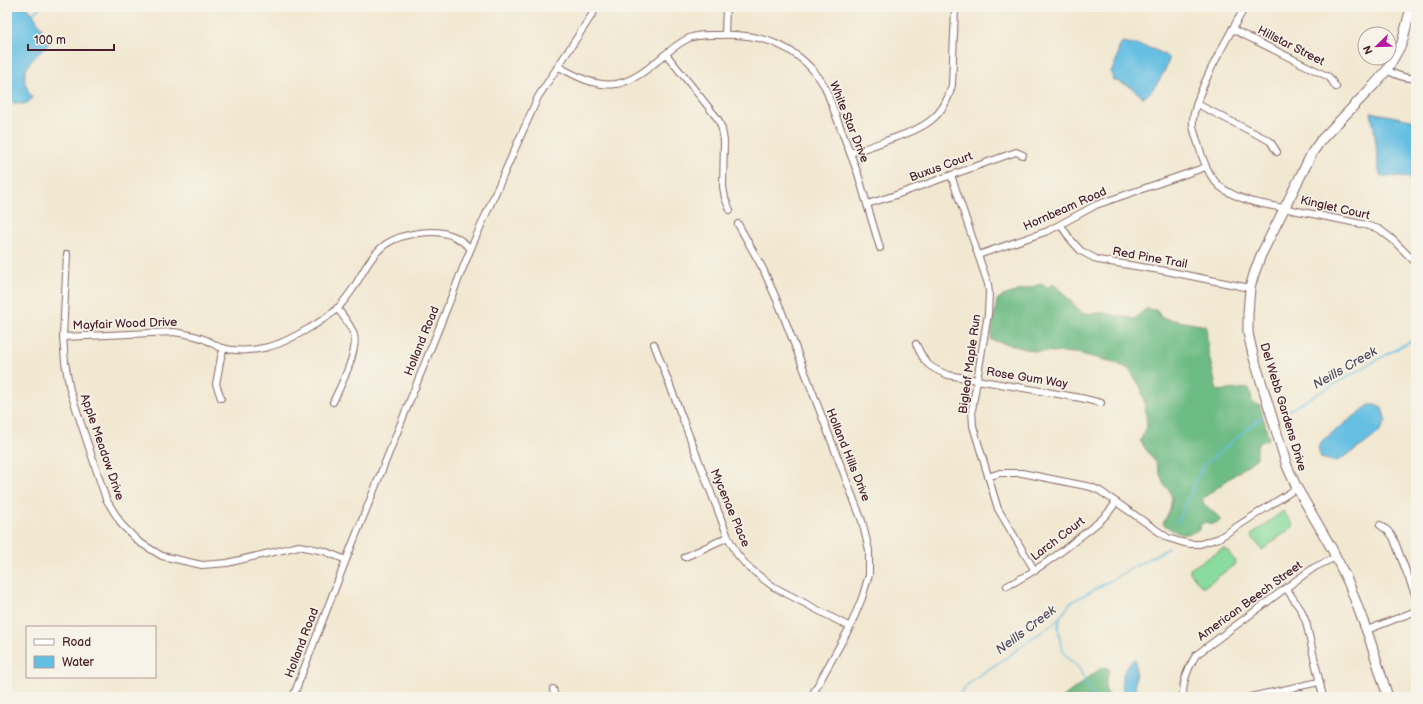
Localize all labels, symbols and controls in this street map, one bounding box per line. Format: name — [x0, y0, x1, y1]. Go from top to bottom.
street label: Hillstar Street — [1255, 23, 1327, 69]
scale bar — [28, 26, 114, 52]
north arrow — [1357, 26, 1397, 66]
text: 100 m — [34, 33, 66, 48]
text: N — [1361, 43, 1376, 56]
street label: White Star Drive — [826, 79, 872, 165]
street label: Buxus Court — [907, 149, 975, 185]
street label: Hornbeam Road — [1021, 184, 1109, 234]
street label: Kinglet Court — [1299, 193, 1372, 223]
street label: Red Pine Trail — [1111, 244, 1189, 272]
street label: Holland Road — [401, 304, 443, 378]
street label: Bigleaf Maple Run — [956, 313, 984, 415]
street label: Mayfair Wood Drive — [72, 315, 178, 333]
street label: Del Webb Gardens Drive — [1256, 341, 1310, 473]
water label: Neills Creek — [1310, 343, 1380, 393]
street label: Rose Gum Way — [985, 364, 1069, 392]
street label: Apple Meadow Drive — [77, 392, 127, 502]
street label: Holland Hills Drive — [823, 406, 873, 504]
street label: Mycenae Place — [707, 467, 753, 549]
street label: Larch Court — [1028, 514, 1088, 564]
street label: American Beech Street — [1195, 558, 1306, 644]
water label: Neills Creek — [993, 602, 1060, 658]
street label: Holland Road — [282, 606, 322, 680]
legend — [26, 626, 156, 678]
text: Road — [62, 635, 91, 650]
text: Water — [62, 655, 94, 670]

